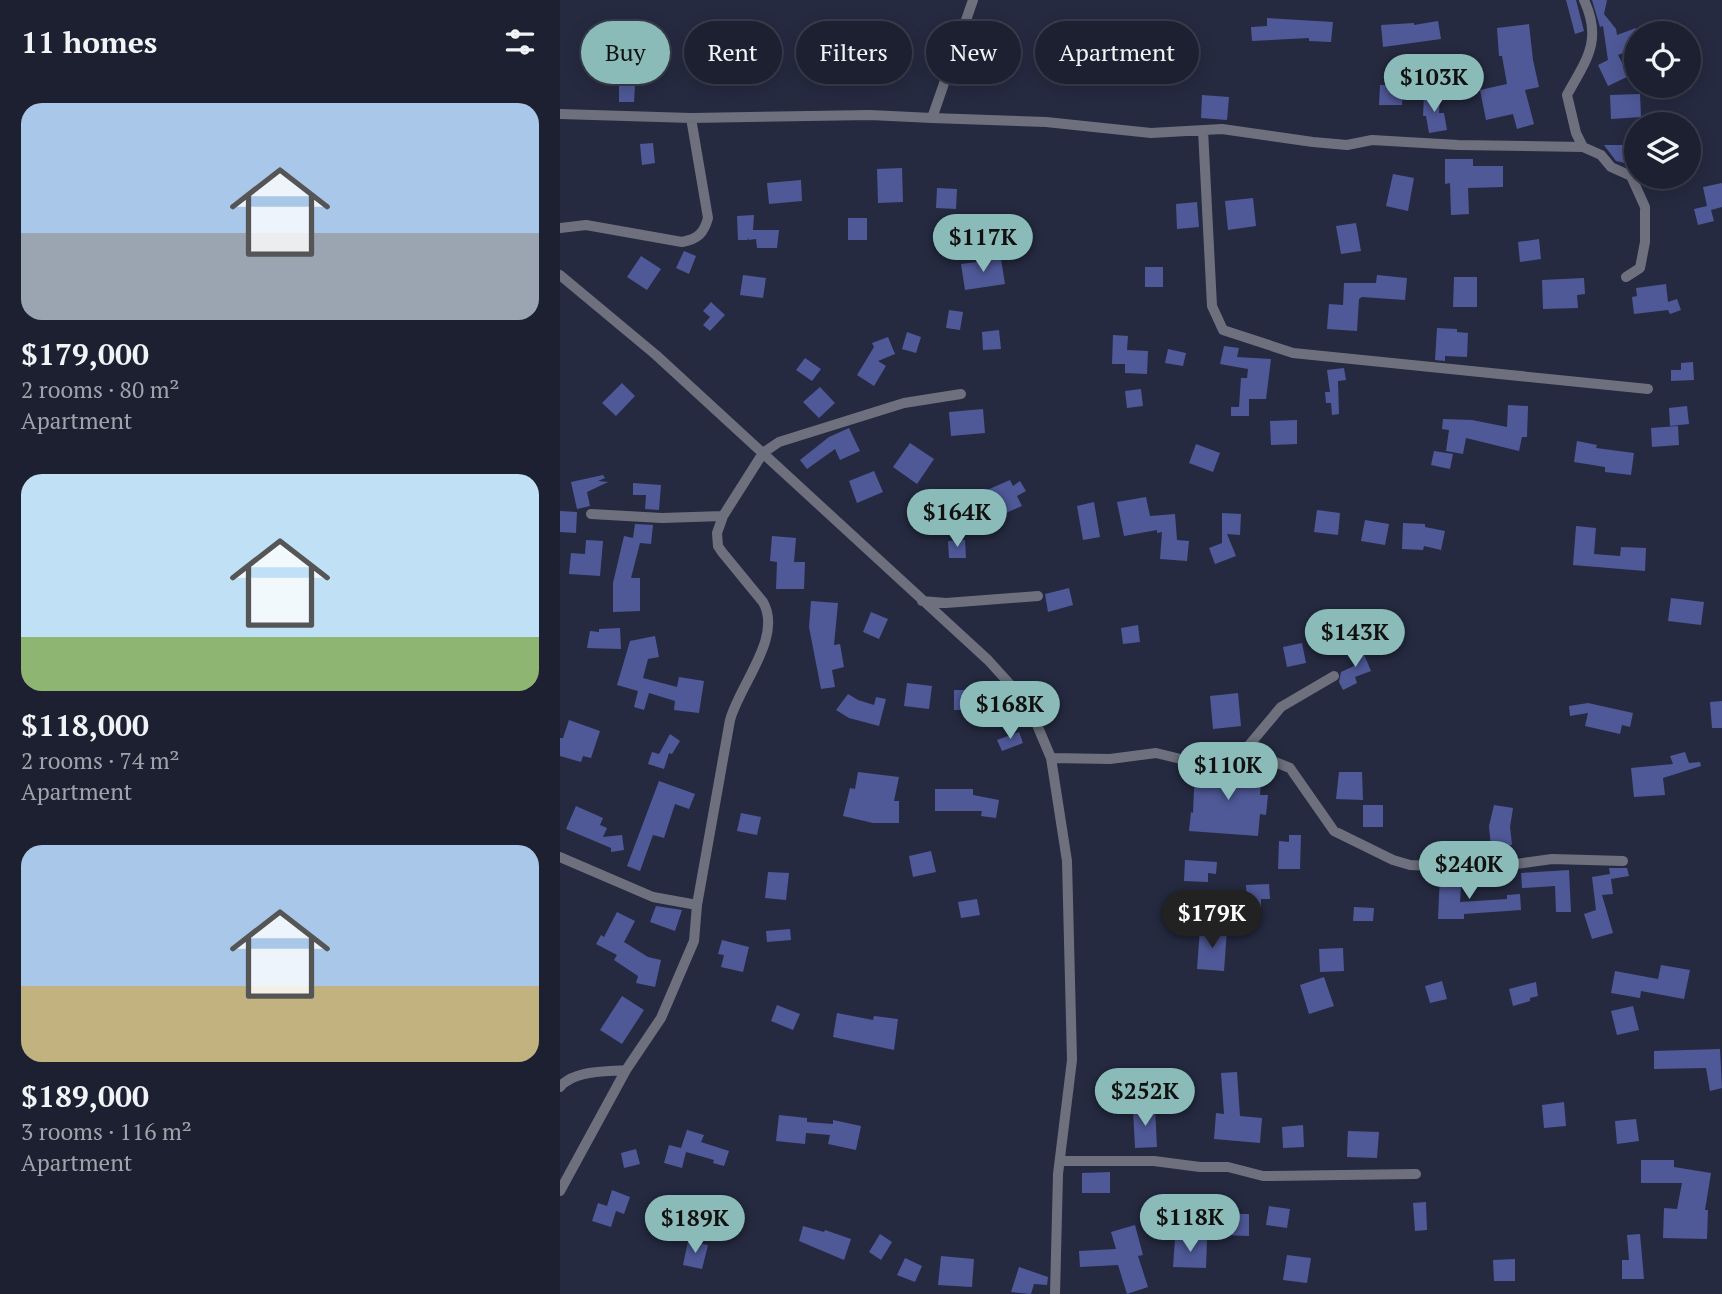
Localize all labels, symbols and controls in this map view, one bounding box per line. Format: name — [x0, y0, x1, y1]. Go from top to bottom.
chip: Buy — [581, 21, 670, 84]
chip: Rent — [684, 21, 782, 84]
chip: Filters — [796, 21, 912, 84]
chip: New — [926, 21, 1021, 84]
chip: Apartment — [1035, 21, 1199, 84]
map controls — [1624, 21, 1701, 189]
button: locate — [1624, 21, 1701, 98]
text: 11 homes — [21, 22, 157, 62]
icon: filters — [501, 23, 539, 61]
pin: $103K — [1385, 54, 1483, 114]
text: $103K — [1400, 61, 1468, 92]
button: layers — [1624, 112, 1701, 189]
icon: home — [217, 149, 343, 275]
pin: $117K — [934, 215, 1032, 274]
text: $117K — [949, 221, 1017, 252]
text: $179,000 — [21, 334, 149, 374]
text: 2 rooms · 80 m² — [21, 374, 180, 405]
text: Apartment — [21, 405, 132, 436]
pin: $164K — [908, 490, 1006, 549]
text: $164K — [923, 496, 991, 527]
icon: home — [217, 520, 343, 646]
pin: $143K — [1306, 610, 1404, 669]
text: $143K — [1321, 616, 1389, 647]
pin: $168K — [961, 682, 1059, 741]
text: $168K — [976, 688, 1044, 719]
text: $118,000 — [21, 705, 149, 745]
pin: $110K — [1179, 742, 1277, 802]
text: 2 rooms · 74 m² — [21, 745, 180, 776]
text: $110K — [1194, 749, 1262, 780]
text: Apartment — [21, 776, 132, 807]
pin: $240K — [1420, 842, 1518, 901]
text: $240K — [1435, 848, 1503, 879]
pin: $179K — [1163, 890, 1261, 950]
icon: home — [217, 891, 343, 1017]
text: $179K — [1178, 897, 1246, 928]
pin: $252K — [1096, 1068, 1194, 1128]
text: $252K — [1111, 1075, 1179, 1106]
text: $189,000 — [21, 1076, 149, 1116]
text: 3 rooms · 116 m² — [21, 1116, 192, 1147]
text: Apartment — [21, 1147, 132, 1178]
pin: $118K — [1141, 1194, 1239, 1254]
pin: $189K — [646, 1196, 744, 1255]
text: $118K — [1156, 1201, 1224, 1232]
text: $189K — [661, 1202, 729, 1233]

